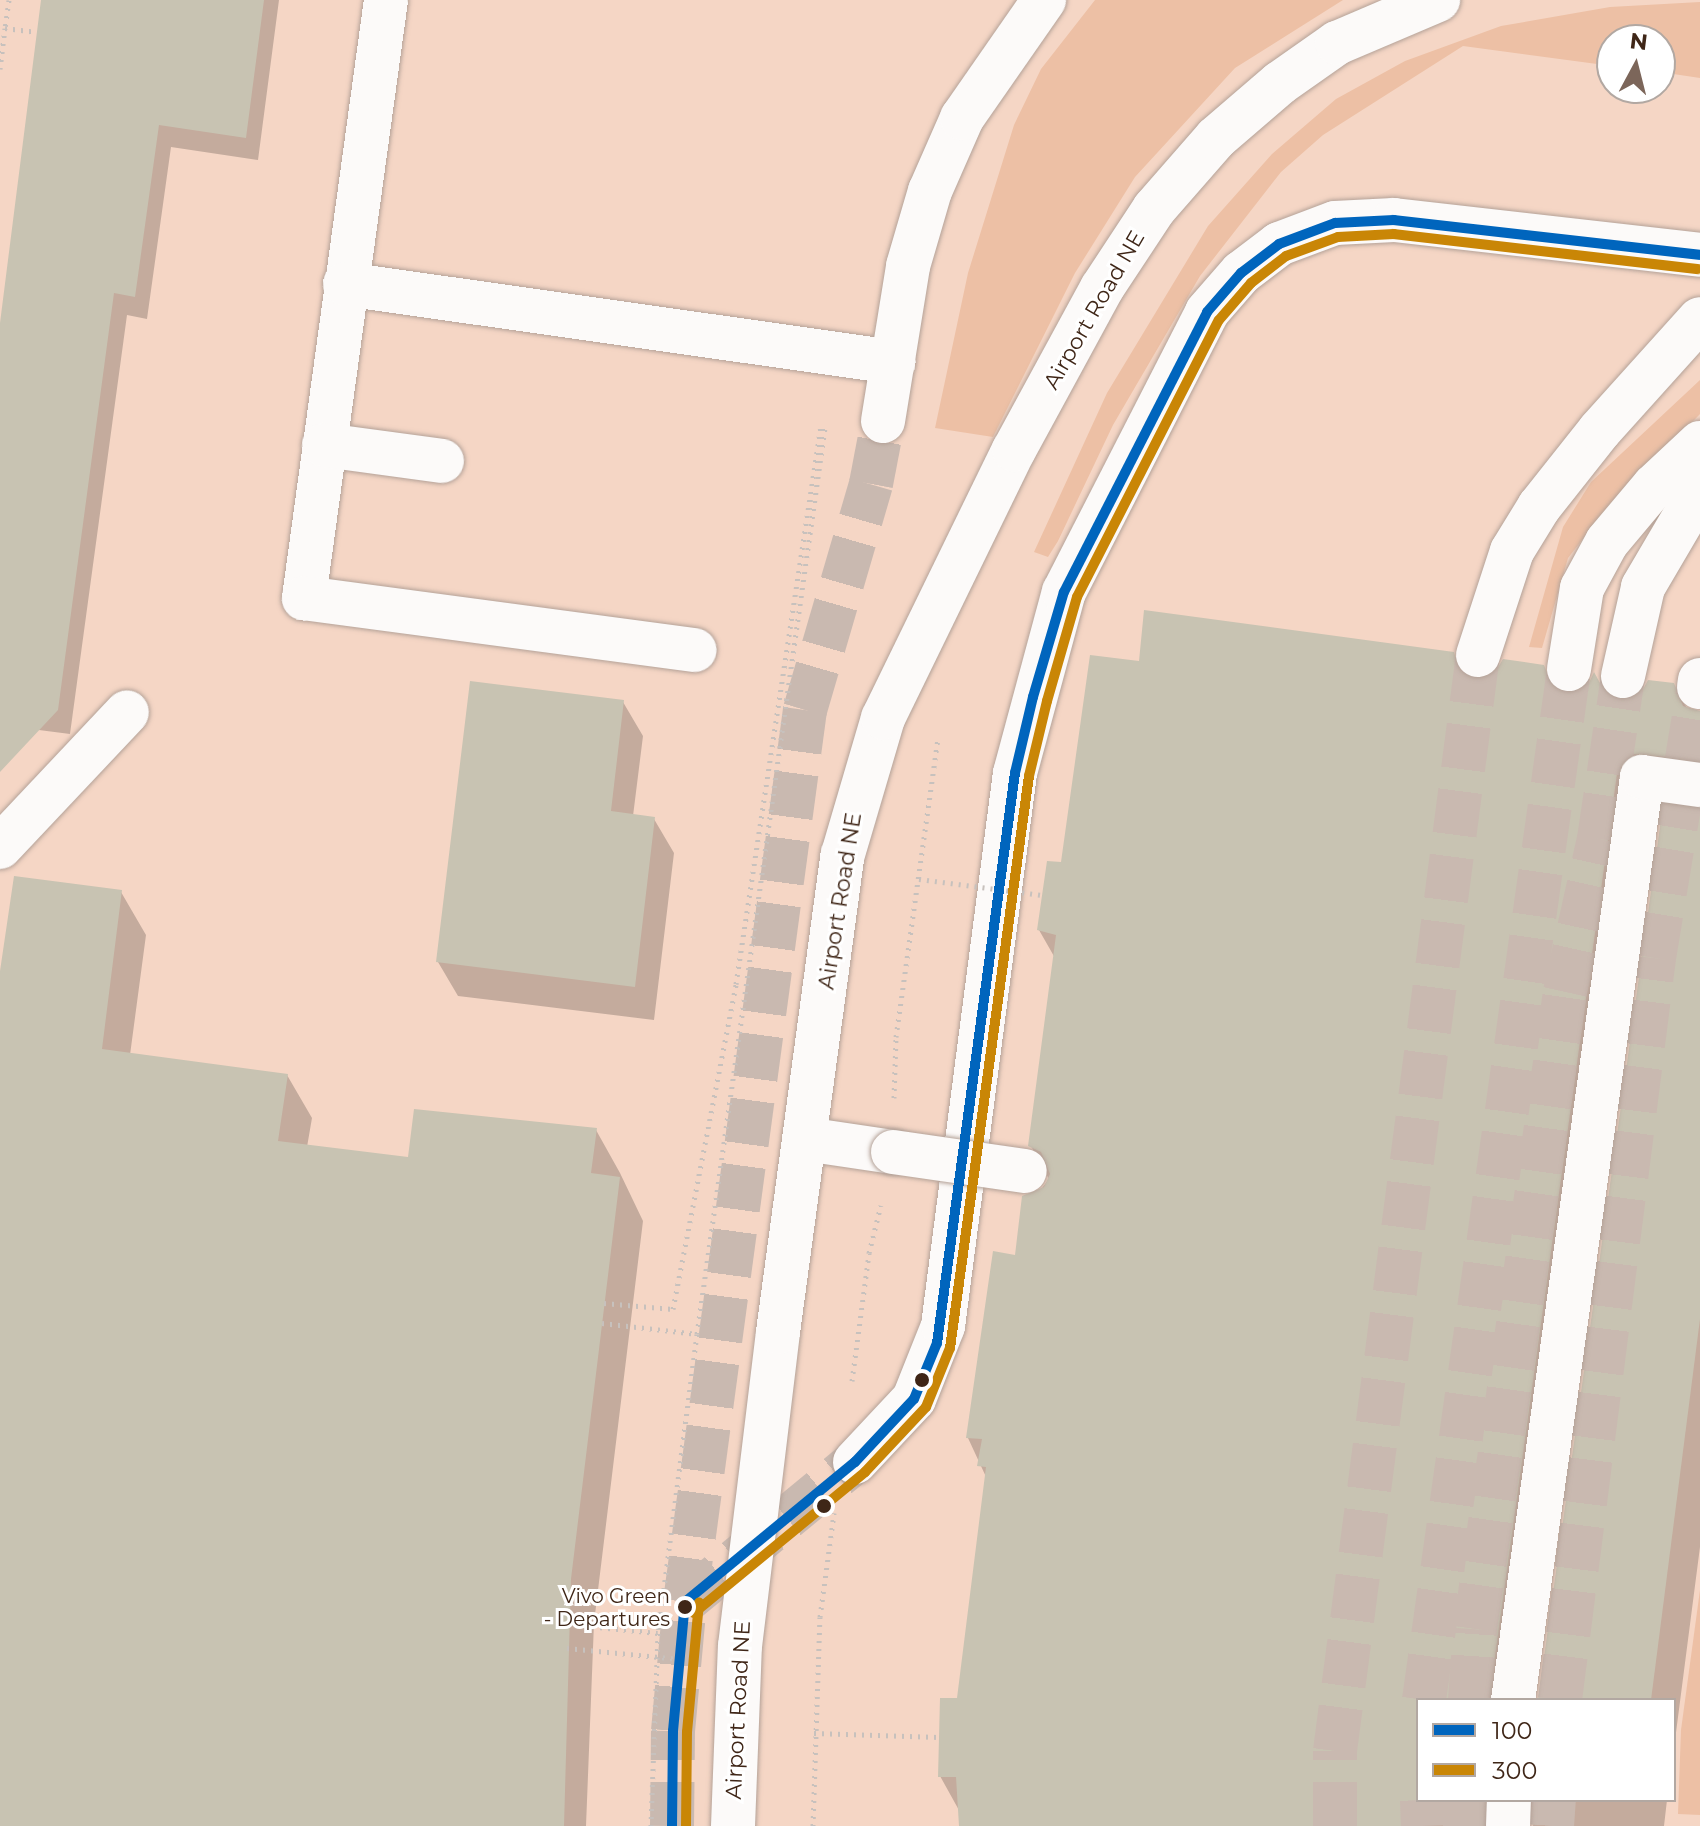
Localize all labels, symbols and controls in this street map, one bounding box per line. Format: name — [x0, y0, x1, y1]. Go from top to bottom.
north arrow — [1596, 24, 1676, 104]
text: N — [1628, 27, 1649, 56]
street label: Airport Road NE — [1038, 226, 1150, 394]
street label: Airport Road NE — [813, 811, 867, 991]
unlabelled marker — [914, 1372, 930, 1388]
unlabelled marker — [816, 1498, 832, 1514]
place label: Vivo Green - Departures — [544, 1584, 670, 1631]
marker: Vivo Green - Departures — [677, 1599, 693, 1615]
street label: Airport Road NE — [720, 1620, 756, 1800]
legend — [1416, 1698, 1676, 1802]
text: 100 — [1492, 1716, 1532, 1745]
text: 300 — [1492, 1756, 1537, 1785]

